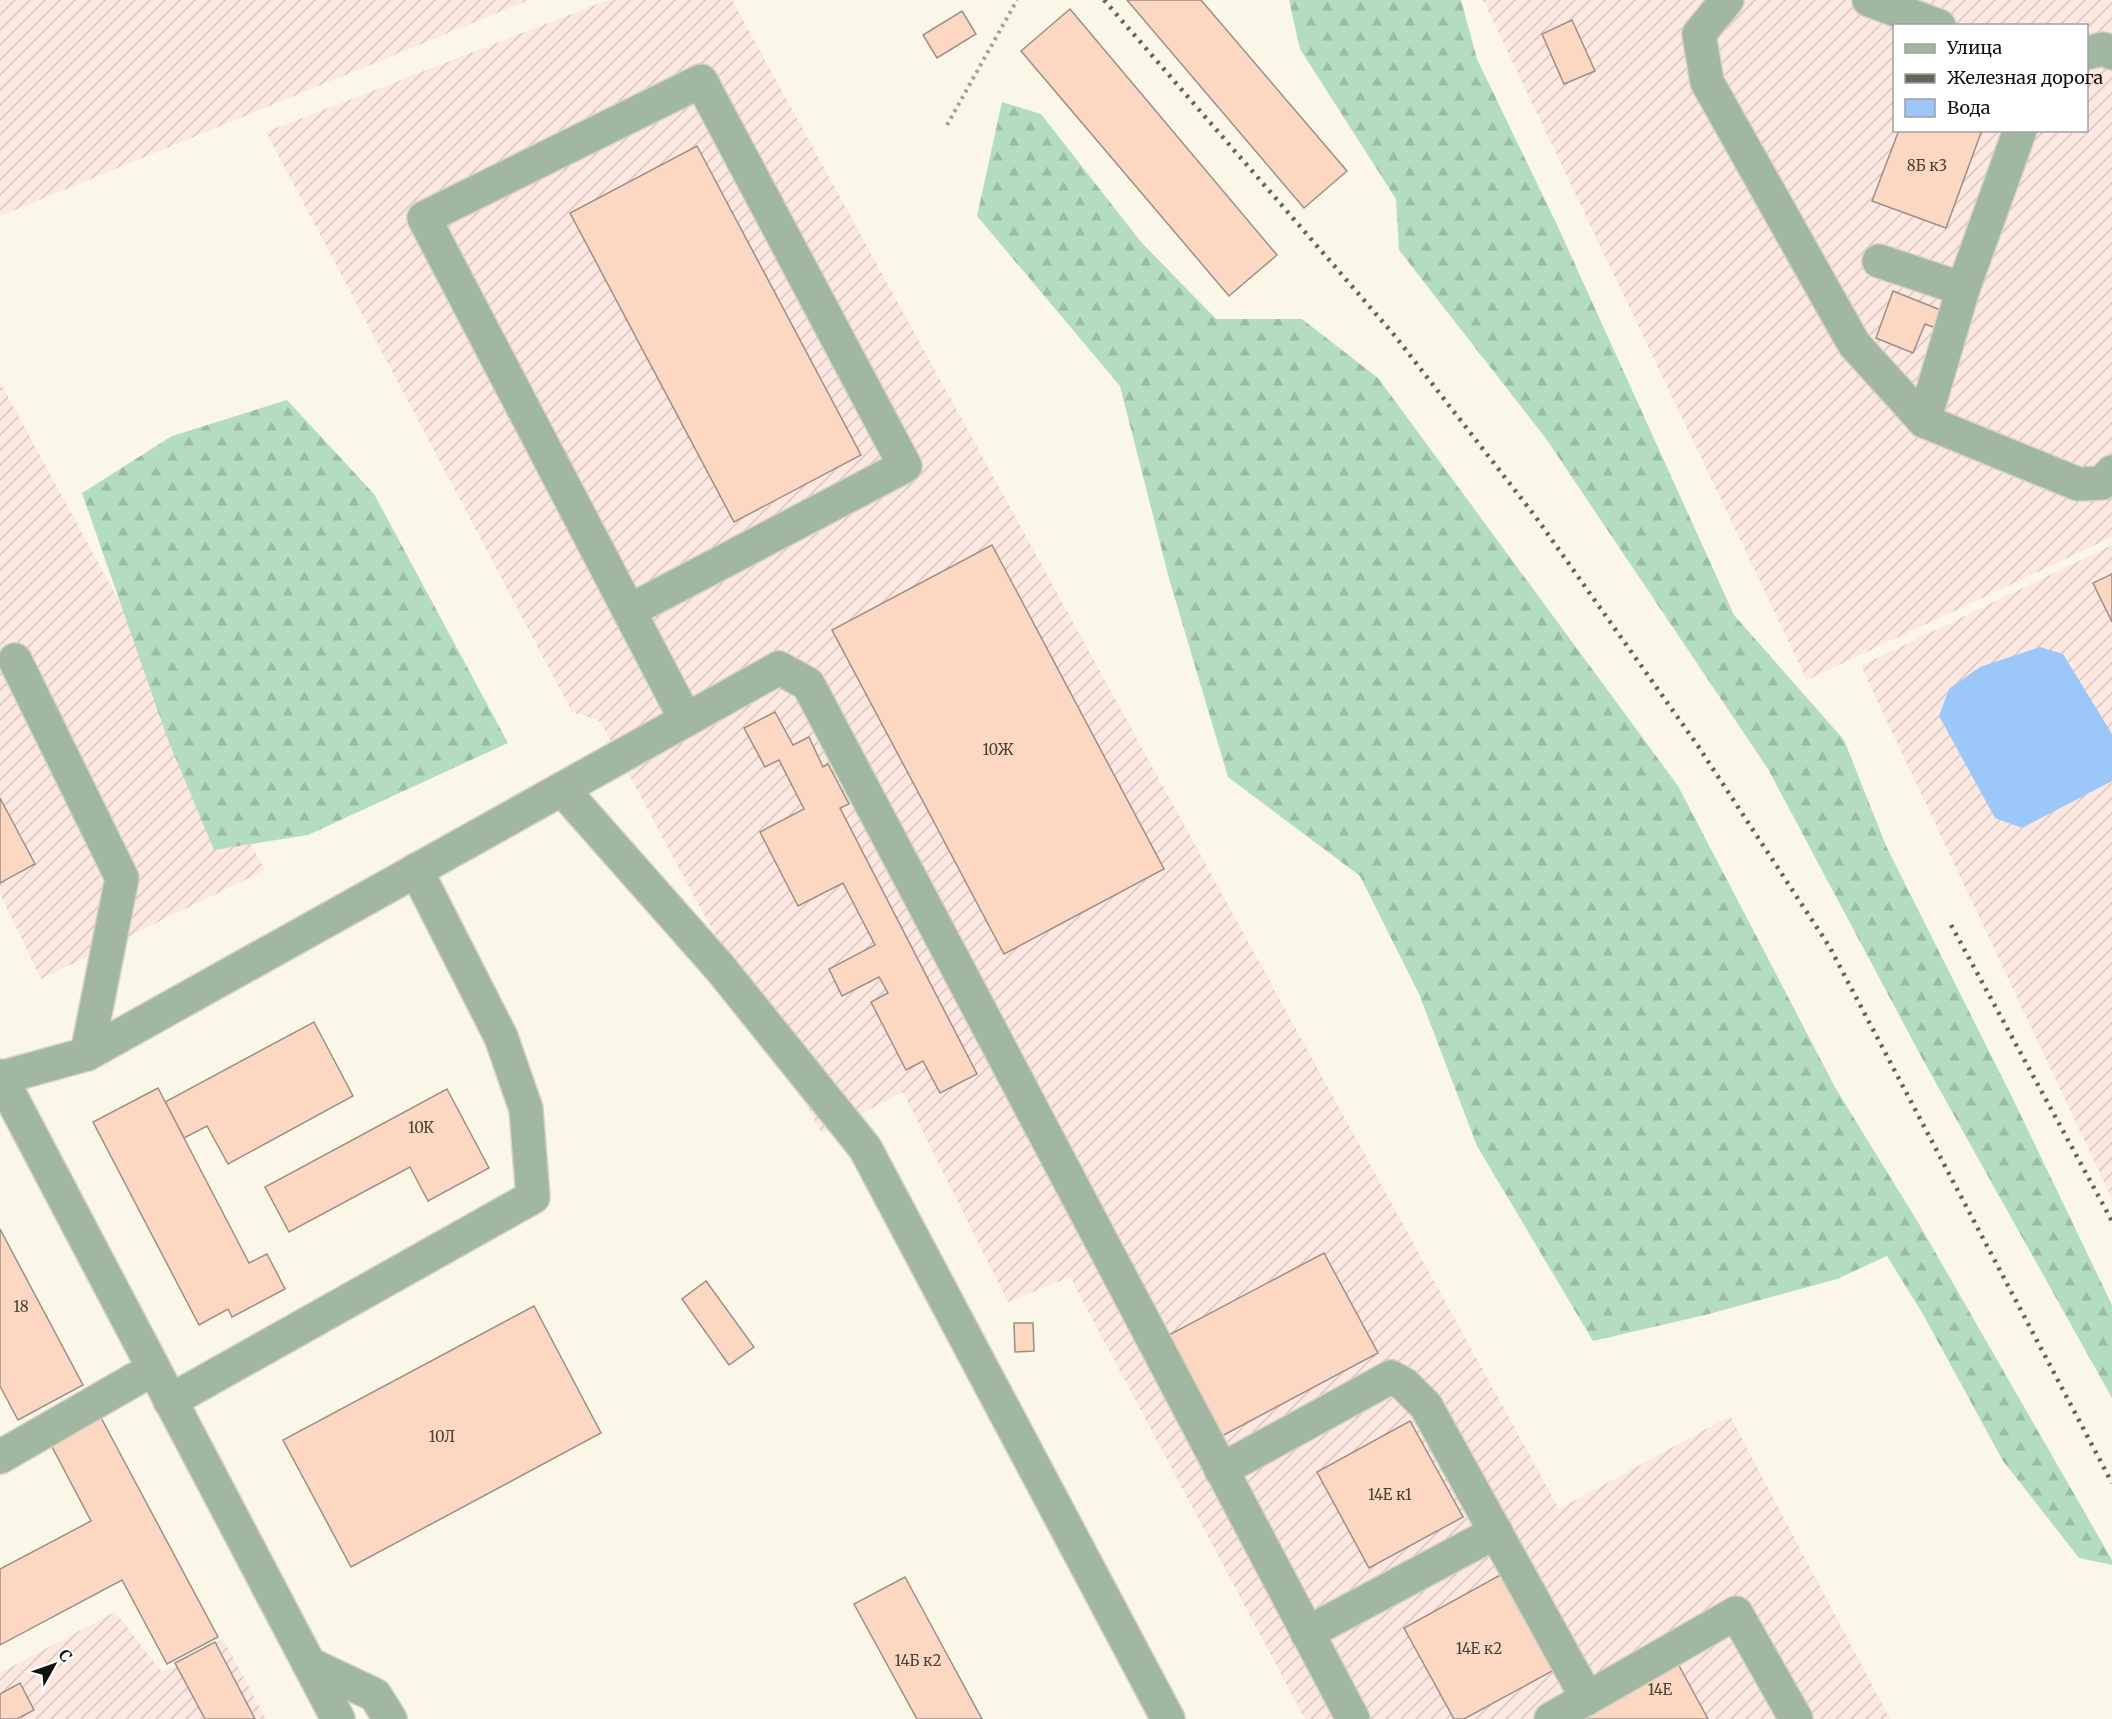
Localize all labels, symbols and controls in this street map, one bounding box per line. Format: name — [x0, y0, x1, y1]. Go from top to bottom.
legend — [1893, 24, 2088, 132]
text: Улица — [1946, 36, 2002, 59]
text: Железная дорога — [1947, 66, 2104, 89]
text: Вода — [1947, 96, 1991, 119]
house number: 8Б к3 — [1907, 156, 1947, 175]
house number: 10Ж — [982, 740, 1014, 759]
house number: 10К — [408, 1118, 434, 1137]
house number: 18 — [13, 1297, 29, 1316]
house number: 10Л — [429, 1427, 455, 1446]
house number: 14Е к1 — [1368, 1485, 1412, 1504]
north arrow — [24, 1635, 84, 1695]
house number: 14Е к2 — [1456, 1639, 1502, 1658]
text: С — [54, 1645, 77, 1666]
house number: 14Б к2 — [895, 1651, 942, 1670]
house number: 14Е — [1648, 1680, 1673, 1699]

